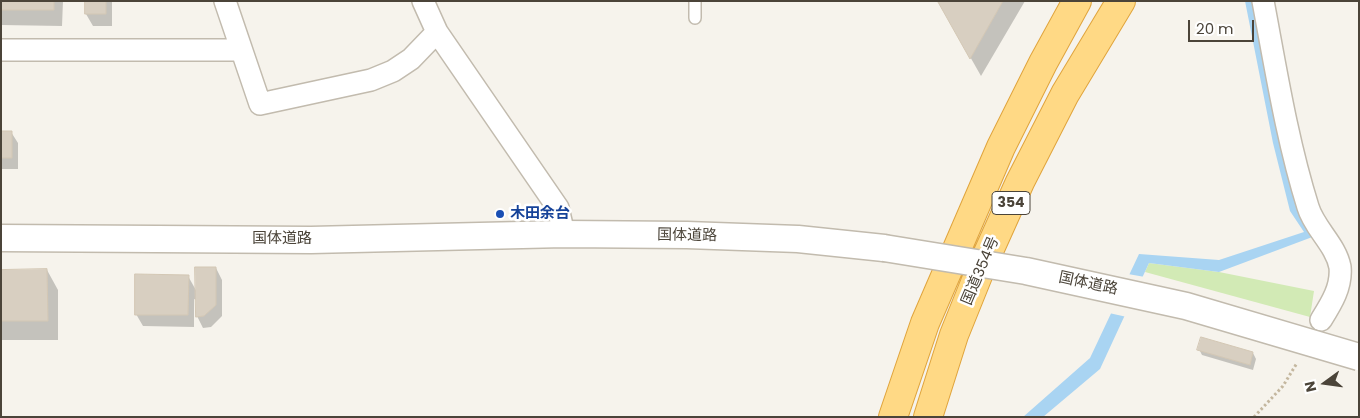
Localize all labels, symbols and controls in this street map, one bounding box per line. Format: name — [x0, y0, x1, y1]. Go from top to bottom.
scale bar — [1190, 10, 1256, 42]
text: 20 m — [1196, 18, 1234, 39]
road number: 354 — [992, 192, 1030, 214]
place label: 木田余台 — [510, 205, 570, 223]
marker: 木田余台 — [494, 208, 506, 220]
street label: 国体道路 — [657, 226, 717, 246]
street label: 国体道路 — [252, 230, 312, 248]
street label: 国道354号 — [959, 234, 1003, 308]
street label: 国体道路 — [1057, 269, 1119, 299]
north arrow — [1300, 358, 1350, 408]
text: N — [1299, 379, 1321, 394]

